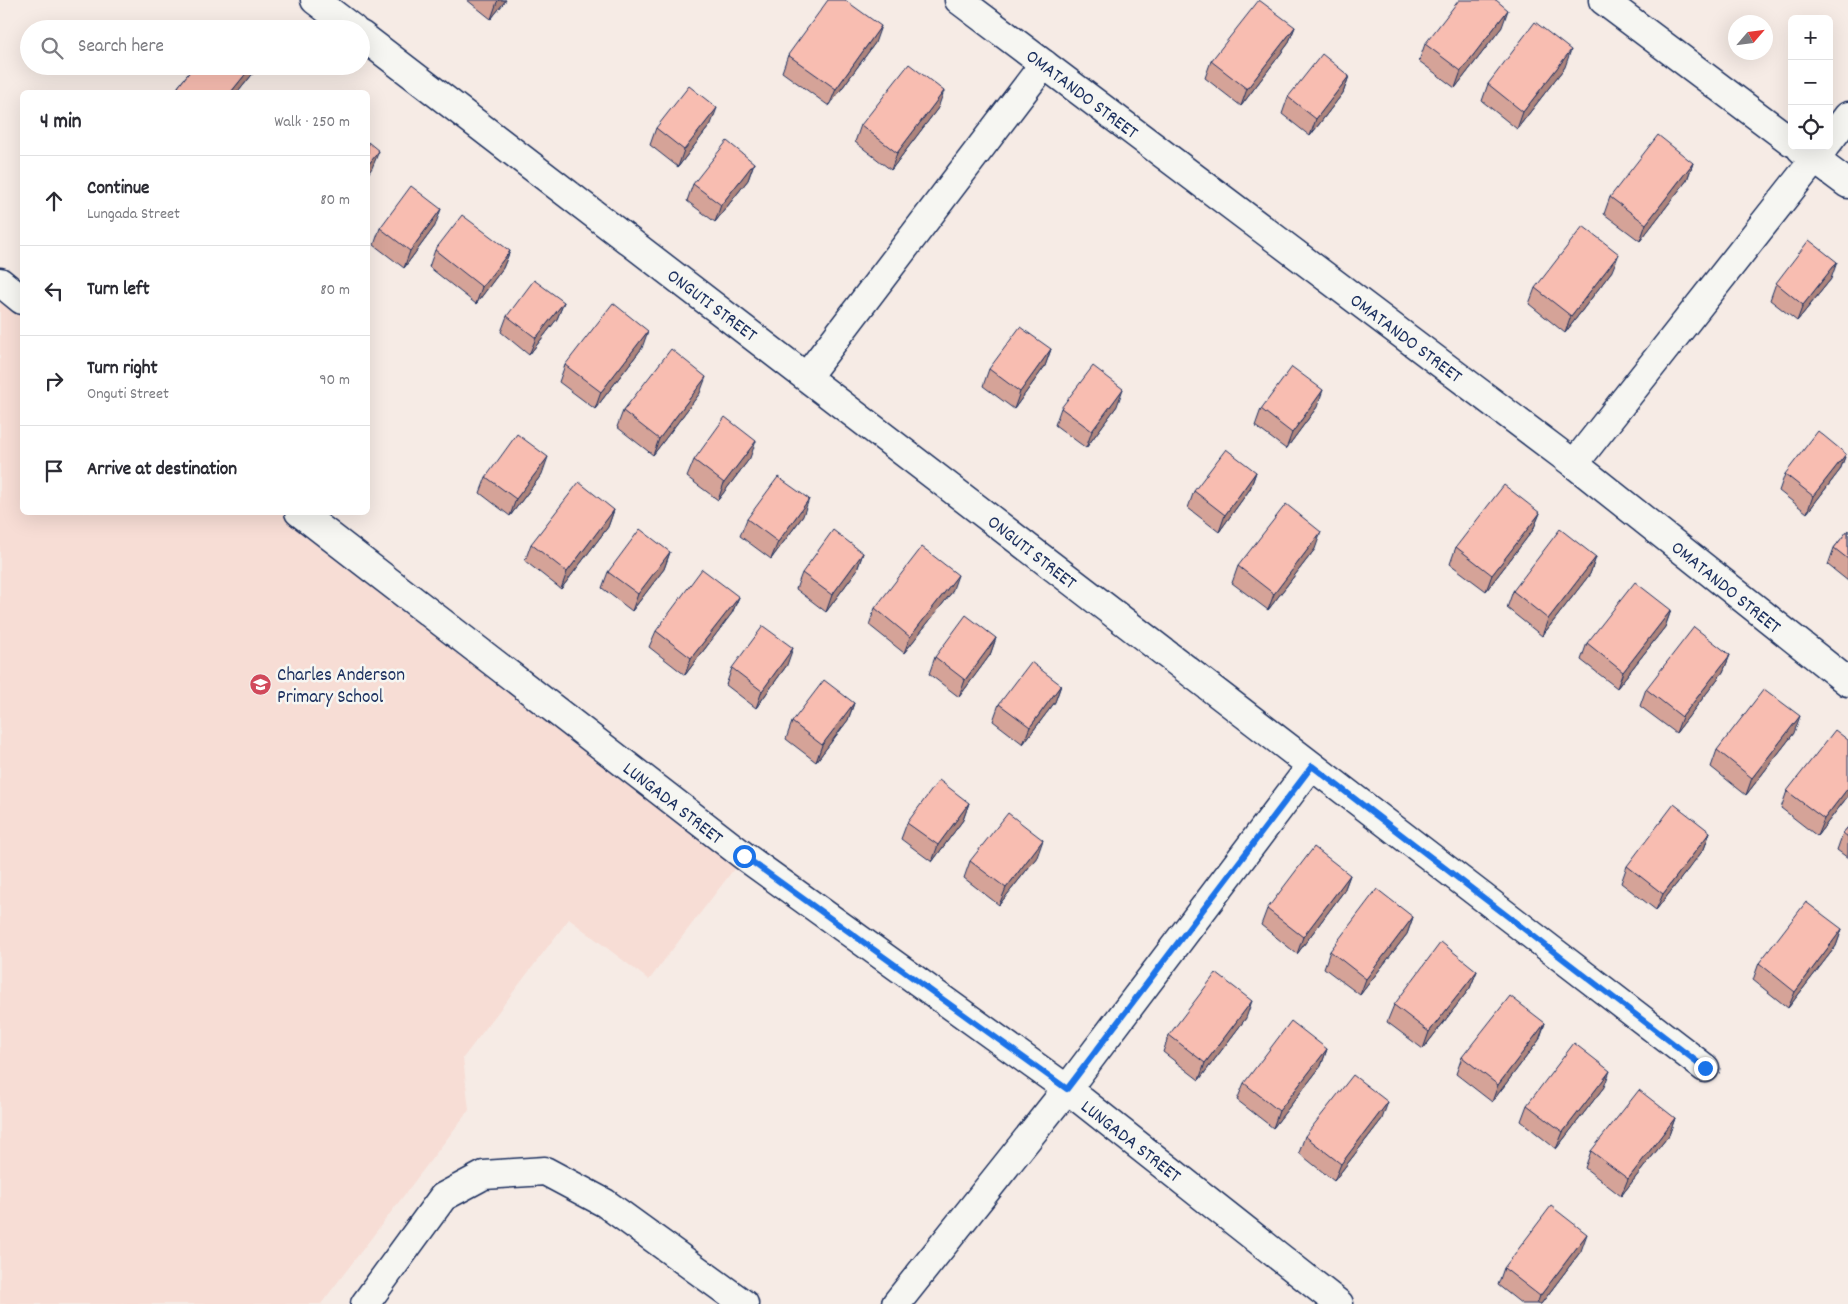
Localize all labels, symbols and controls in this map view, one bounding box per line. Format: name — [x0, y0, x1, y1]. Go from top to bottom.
north arrow — [1728, 15, 1773, 60]
map controls — [1788, 15, 1833, 150]
button: + — [1788, 15, 1833, 60]
search box — [20, 20, 370, 75]
icon: search — [38, 34, 66, 62]
text: Search here — [78, 34, 164, 61]
street label: OMATANDO STREET — [1019, 44, 1143, 147]
button: − — [1788, 60, 1833, 105]
button: locate — [1788, 105, 1833, 150]
text: 4 min — [40, 108, 82, 138]
text: Walk · 250 m — [274, 111, 350, 134]
text: Continue — [87, 176, 149, 203]
icon: ahead — [40, 187, 68, 215]
text: 80 m — [320, 189, 350, 212]
text: Lungada Street — [87, 203, 180, 226]
street label: ONGUTI STREET — [660, 264, 762, 350]
icon: left — [40, 277, 68, 305]
text: Turn left — [87, 277, 150, 304]
text: 80 m — [320, 279, 350, 302]
street label: OMATANDO STREET — [1343, 288, 1467, 391]
text: Turn right — [87, 356, 158, 383]
icon: right — [40, 367, 68, 395]
text: 90 m — [319, 369, 350, 392]
text: Onguti Street — [87, 383, 169, 406]
icon: arrive — [40, 457, 68, 485]
text: Arrive at destination — [87, 457, 237, 484]
street label: ONGUTI STREET — [980, 510, 1082, 598]
street label: OMATANDO STREET — [1664, 536, 1786, 642]
place label: Charles Anderson Primary School — [277, 663, 405, 712]
school or university icon: Charles Anderson Primary School — [249, 672, 273, 696]
street label: LUNGADA STREET — [616, 757, 728, 853]
route start — [733, 845, 756, 868]
route end — [1694, 1057, 1717, 1080]
street label: LUNGADA STREET — [1074, 1095, 1186, 1191]

